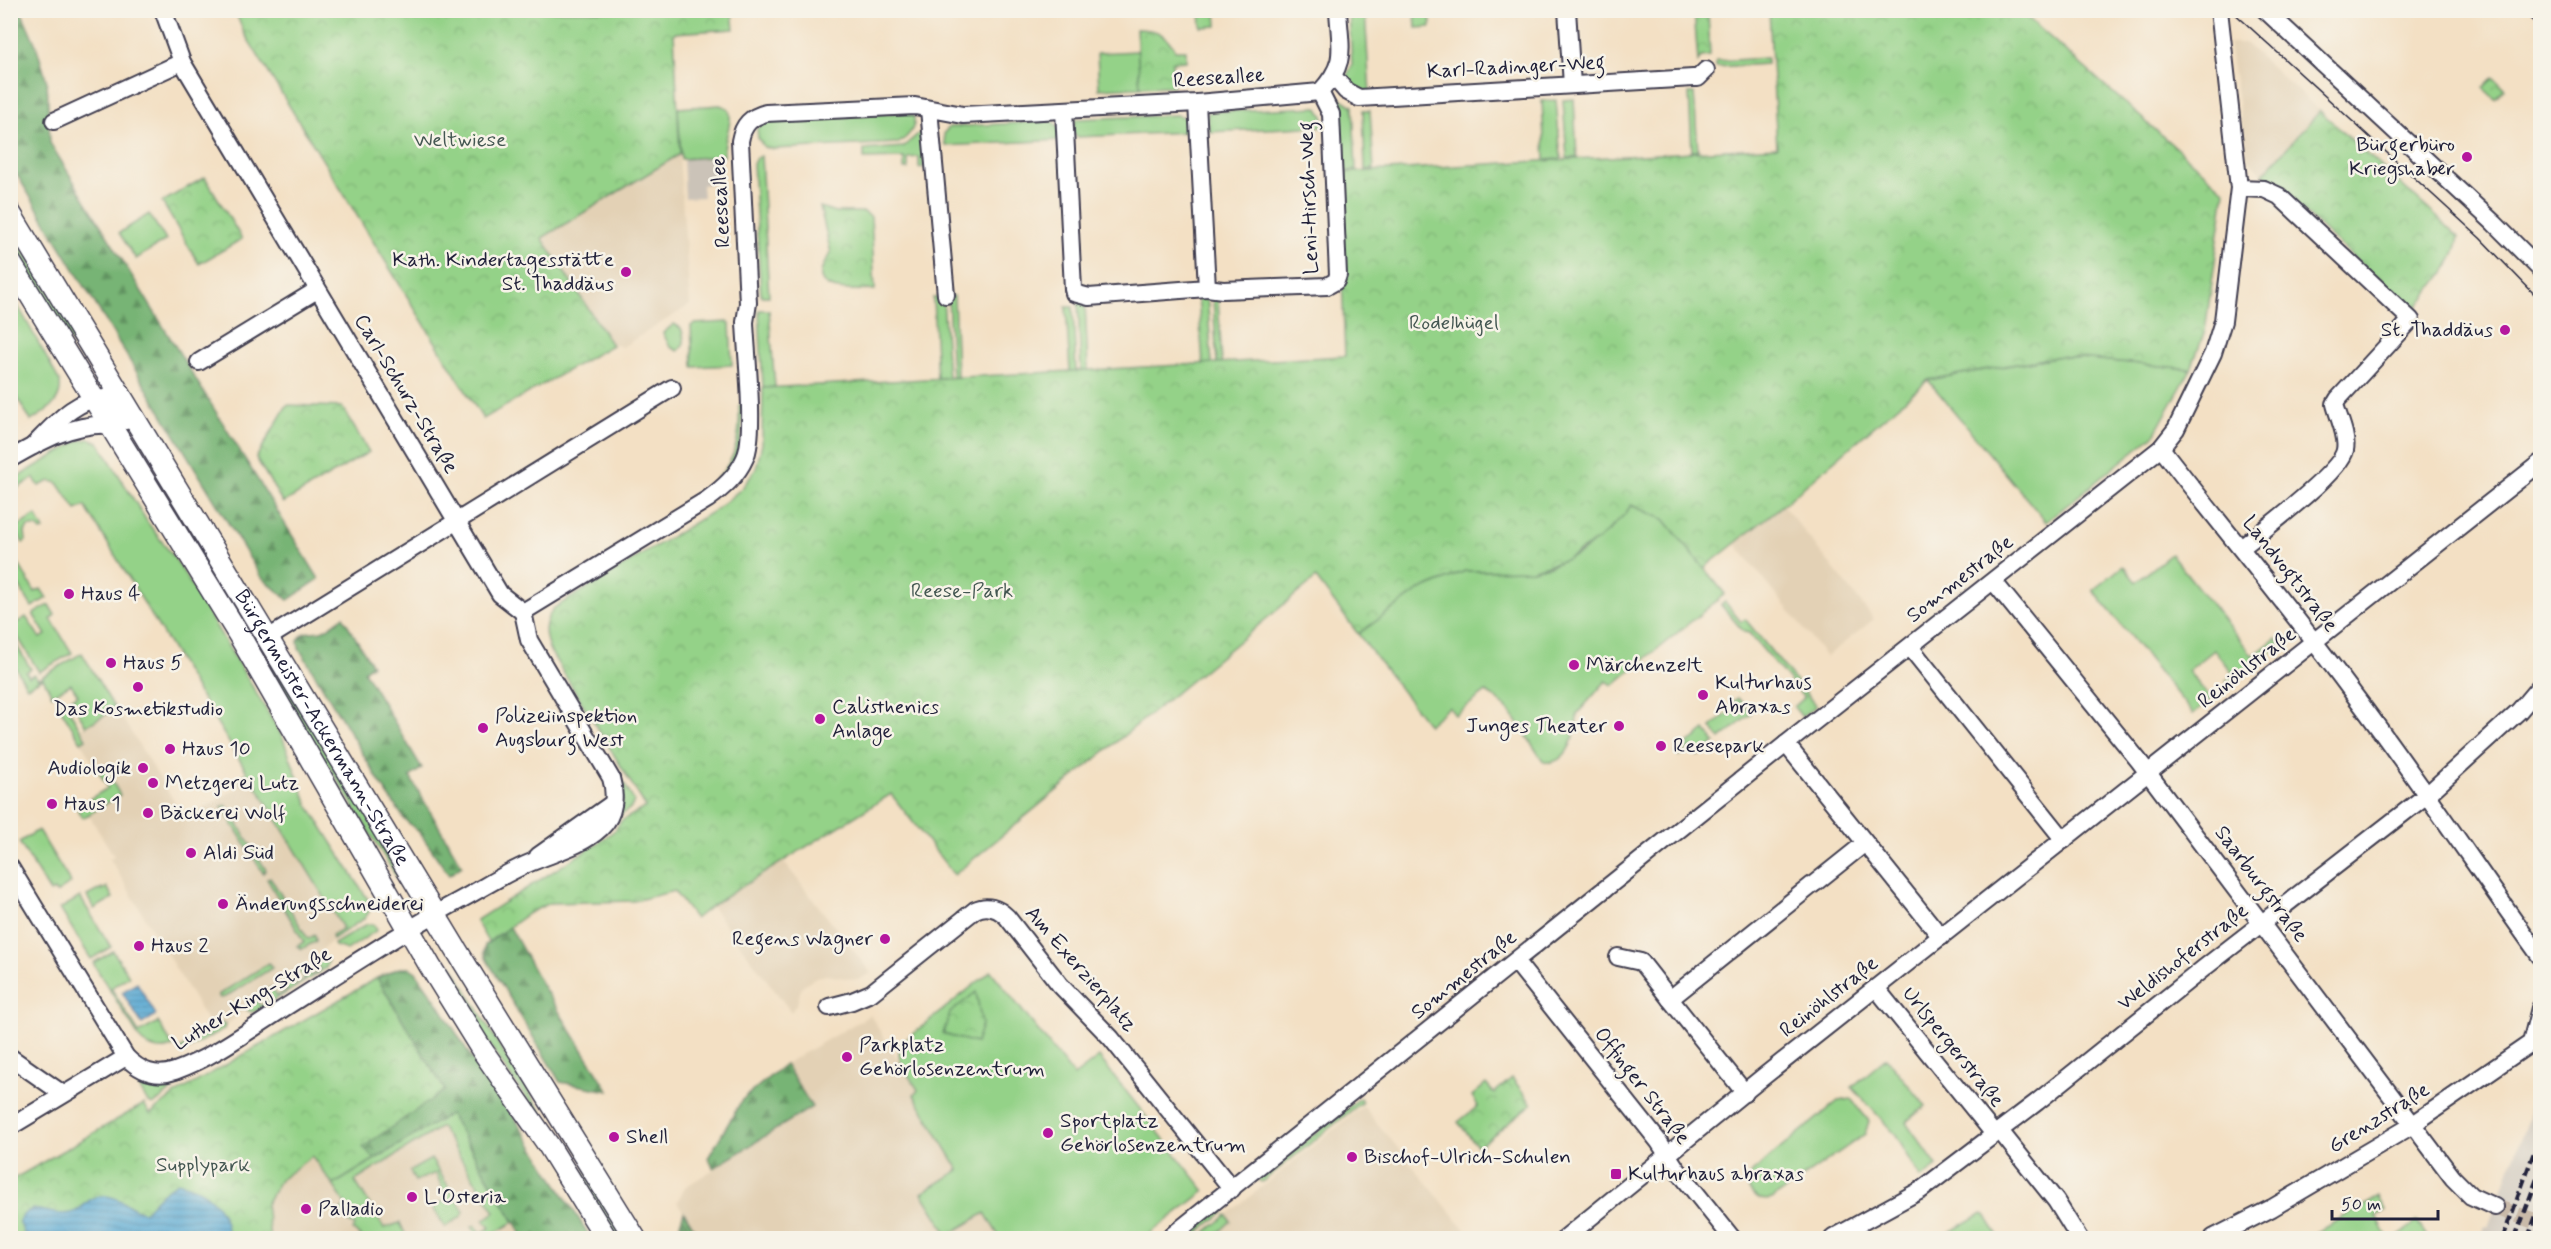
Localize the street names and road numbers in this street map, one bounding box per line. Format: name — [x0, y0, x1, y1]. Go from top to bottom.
street label: Karl-Radinger-Weg — [1426, 48, 1606, 88]
street label: Reeseallee — [1172, 61, 1266, 95]
street label: Leni-Hirsch-Weg — [1292, 121, 1328, 275]
street label: Reeseallee — [705, 155, 737, 248]
street label: Carl-Schurz-Straße — [347, 309, 465, 479]
street label: Landvogtstraße — [2234, 510, 2344, 639]
street label: Sommestraße — [1901, 528, 2019, 630]
street label: Bürgermeister-Ackermann-Straße — [227, 585, 416, 871]
street label: Reinöhlstraße — [2192, 621, 2302, 715]
street label: Saarburgstraße — [2206, 820, 2314, 949]
street label: Weldishoferstraße — [2112, 897, 2254, 1017]
street label: Am Exerzierplatz — [1019, 900, 1144, 1038]
street label: Sommestraße — [1405, 924, 1523, 1026]
street label: Luther-King-Straße — [167, 940, 337, 1058]
street label: Reinöhlstraße — [1774, 950, 1884, 1044]
street label: Urlspergerstraße — [1895, 981, 2010, 1114]
street label: Offinger Straße — [1586, 1022, 1697, 1152]
street label: Grenzstraße — [2323, 1076, 2435, 1160]

